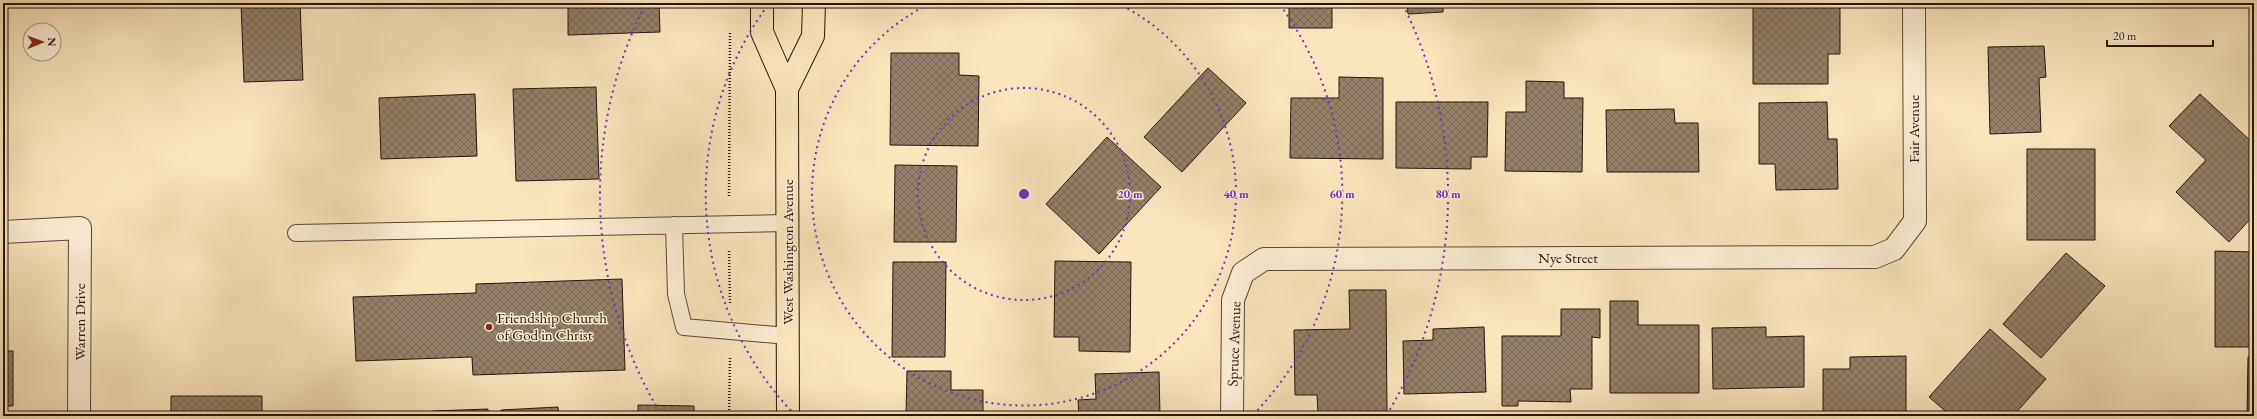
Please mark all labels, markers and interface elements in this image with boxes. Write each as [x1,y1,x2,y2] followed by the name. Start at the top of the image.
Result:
[22,22,62,62] north arrow
[2107,22,2213,48] scale bar
[2113,28,2137,44] text: 20 m
[45,37,59,46] text: N
[1904,95,1923,163] street label: Fair Avenue
[778,179,797,325] street label: West Washington Avenue
[1117,186,1143,202] text: 20 m
[1223,186,1249,202] text: 40 m
[1329,186,1355,202] text: 60 m
[1435,186,1461,202] text: 80 m
[1017,187,1031,201] centre of rings
[1538,248,1598,267] street label: Nye Street
[70,283,89,361] street label: Warren Drive
[1223,301,1244,387] street label: Spruce Avenue
[497,308,607,344] place label: Friendship Church of God in Christ
[484,322,494,332] marker: Friendship Church of God in Christ

